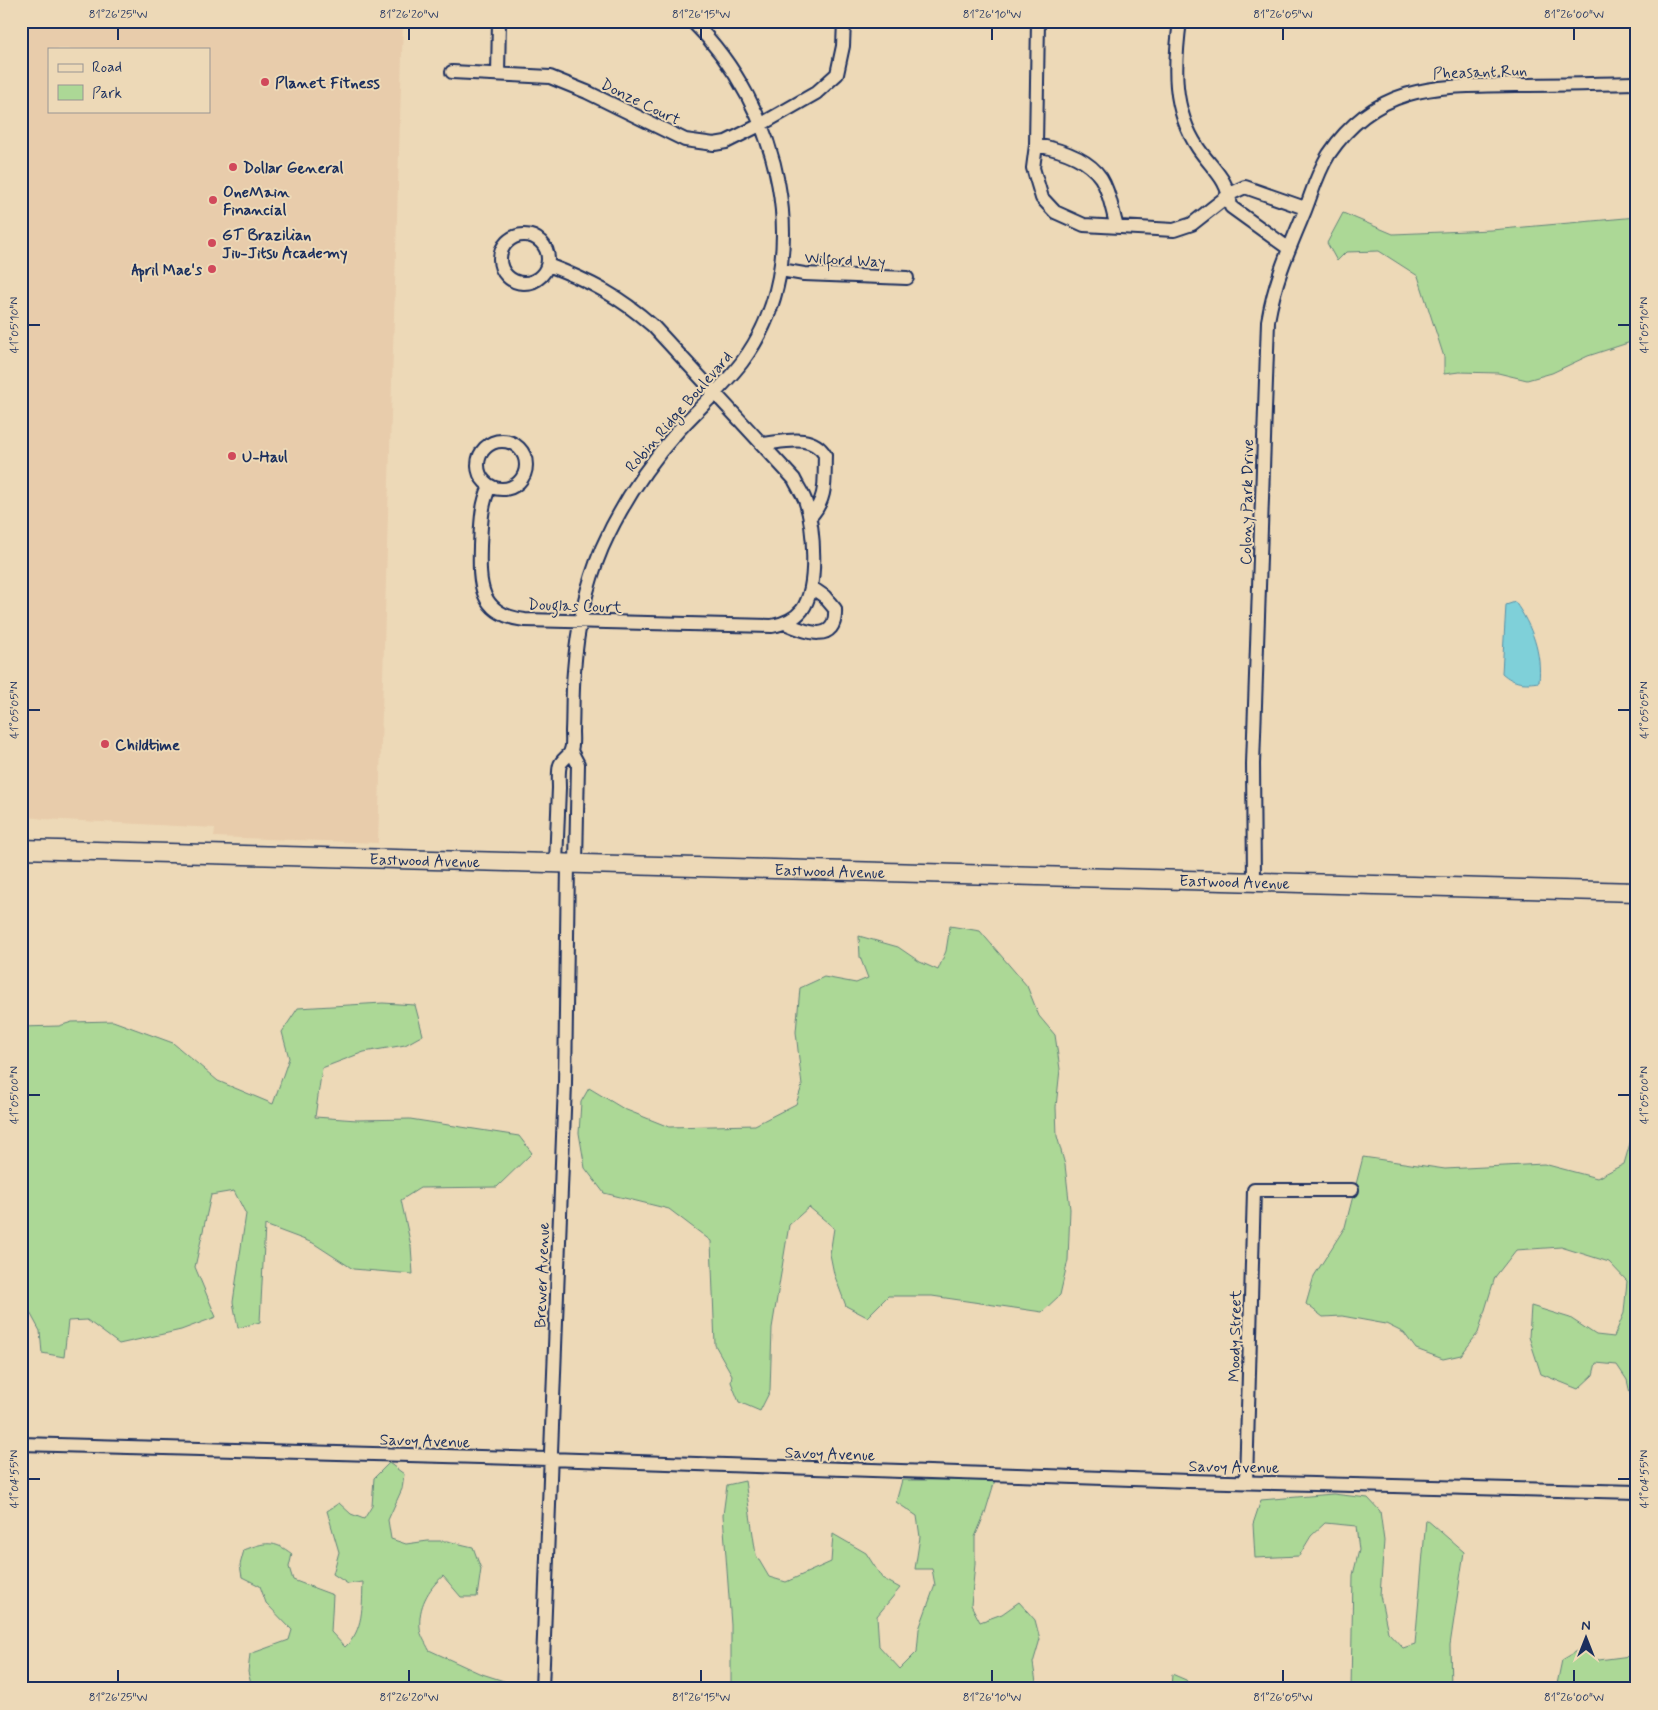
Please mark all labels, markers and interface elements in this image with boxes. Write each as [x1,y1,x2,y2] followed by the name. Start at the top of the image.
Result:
[89,7,147,23] text: 81°26'25"W
[379,7,439,23] text: 81°26'20"W
[672,7,730,23] text: 81°26'15"W
[963,7,1021,23] text: 81°26'10"W
[1253,7,1313,23] text: 81°26'05"W
[1544,7,1604,23] text: 81°26'00"W
[48,48,210,112] legend
[92,58,122,78] text: Road
[1433,60,1528,85] street label: Pheasant Run
[275,73,381,94] place label: Planet Fitness
[597,74,684,131] street label: Donze Court
[259,76,271,88] marker: Planet Fitness
[92,84,122,104] text: Park
[243,158,343,179] place label: Dollar General
[227,161,239,173] marker: Dollar General
[223,182,290,221] place label: OneMain Financial
[207,194,219,206] marker: OneMain Financial
[222,225,348,264] place label: GT Brazilian Jiu-Jitsu Academy
[206,237,218,249] marker: GT Brazilian Jiu-Jitsu Academy
[804,248,886,275] street label: Wilford Way
[131,260,203,282] place label: April Mae's
[206,263,218,275] marker: April Mae's
[7,297,23,353] text: 41°05'10"N
[1637,297,1653,353] text: 41°05'10"N
[621,347,738,477] street label: Robin Ridge Boulevard
[1236,439,1259,565] street label: Colony Park Drive
[242,447,288,468] place label: U-Haul
[226,450,238,462] marker: U-Haul
[527,594,623,620] street label: Douglas Court
[7,681,23,739] text: 41°05'05"N
[1637,681,1653,739] text: 41°05'05"N
[115,735,180,756] place label: Childtime
[99,738,111,750] marker: Childtime
[369,849,481,873] street label: Eastwood Avenue
[774,860,886,884] street label: Eastwood Avenue
[1179,871,1291,895] street label: Eastwood Avenue
[7,1066,23,1124] text: 41°05'00"N
[1637,1066,1653,1124] text: 41°05'00"N
[530,1221,555,1329] street label: Brewer Avenue
[1224,1289,1247,1382] street label: Moody Street
[379,1429,471,1454] street label: Savoy Avenue
[784,1442,876,1467] street label: Savoy Avenue
[7,1450,23,1508] text: 41°04'55"N
[1637,1450,1653,1508] text: 41°04'55"N
[1189,1456,1280,1479] street label: Savoy Avenue
[1560,1612,1610,1662] north arrow
[1581,1617,1591,1635] text: N
[89,1690,147,1706] text: 81°26'25"W
[379,1690,439,1706] text: 81°26'20"W
[672,1690,730,1706] text: 81°26'15"W
[963,1690,1021,1706] text: 81°26'10"W
[1253,1690,1313,1706] text: 81°26'05"W
[1544,1690,1604,1706] text: 81°26'00"W

